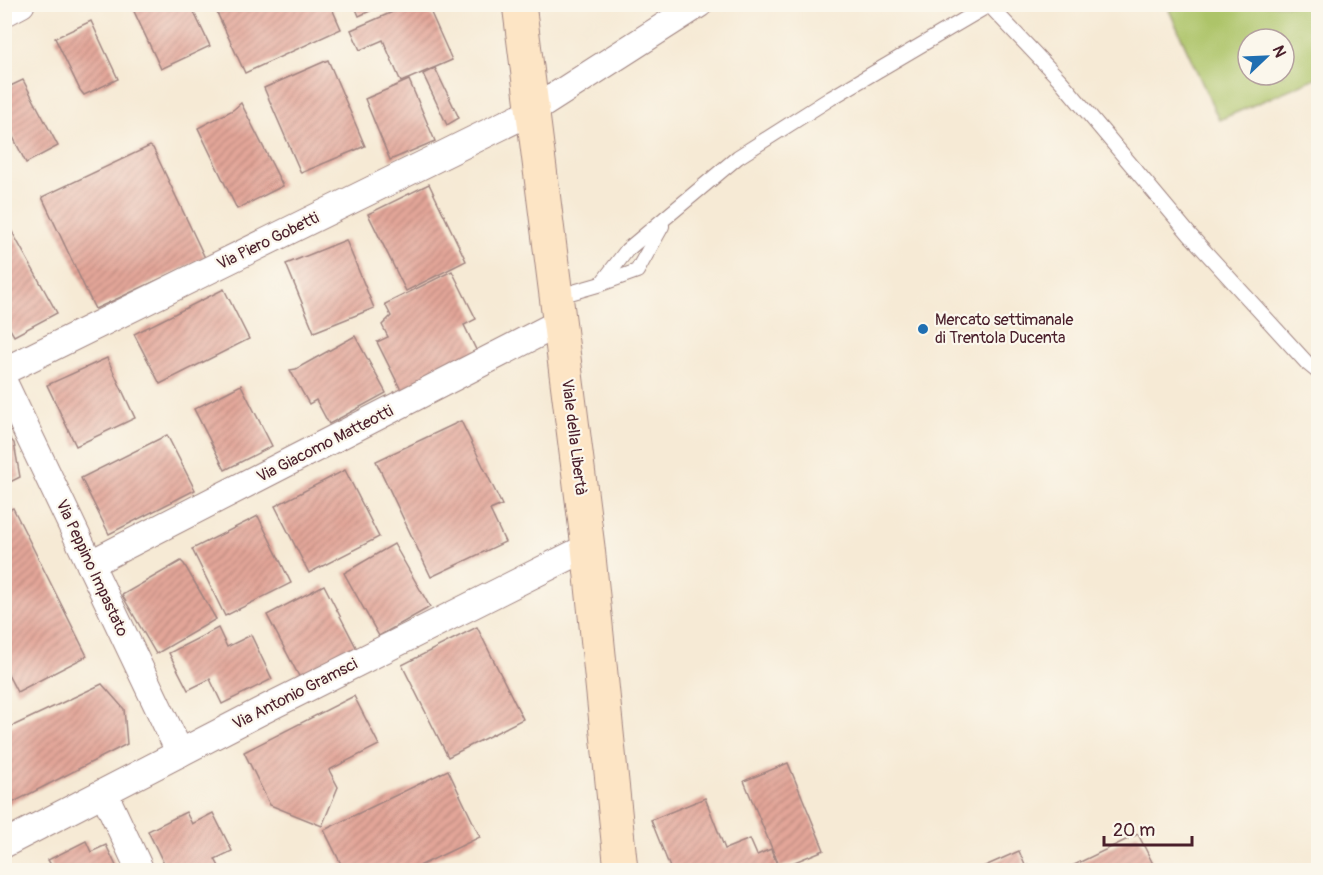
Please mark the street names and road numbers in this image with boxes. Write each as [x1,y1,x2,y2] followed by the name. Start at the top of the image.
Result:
[214,208,322,274] street label: Via Piero Gobetti
[557,378,591,496] street label: Viale della Libertà
[253,401,397,487] street label: Via Giacomo Matteotti
[52,496,133,640] street label: Via Peppino Impastato
[229,654,361,734] street label: Via Antonio Gramsci

